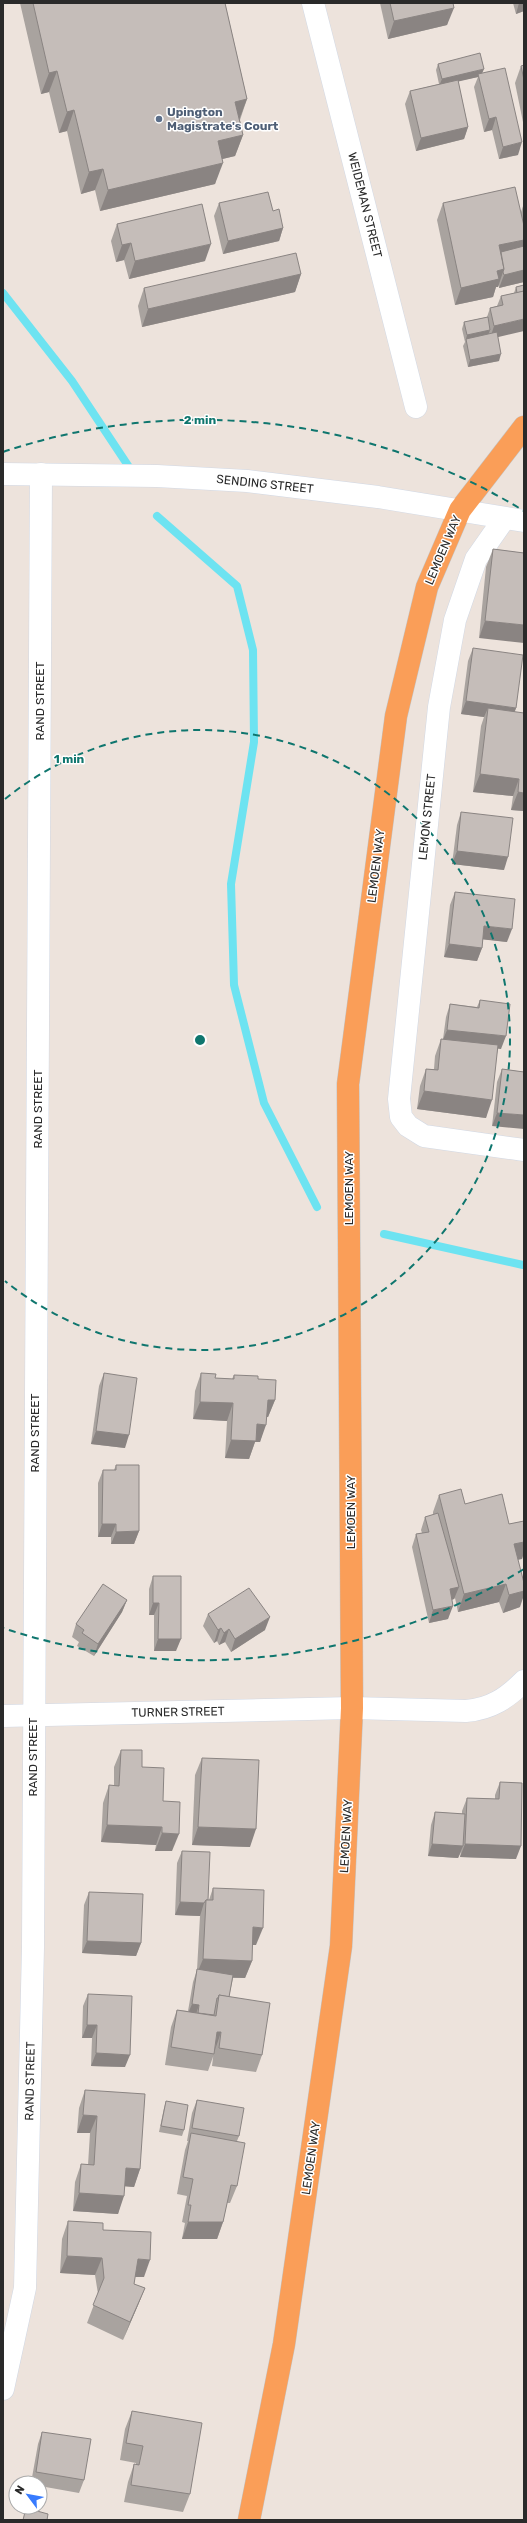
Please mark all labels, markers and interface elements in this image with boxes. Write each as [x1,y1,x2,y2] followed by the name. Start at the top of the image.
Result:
[167,105,279,133] place label: Upington Magistrate's Court
[154,114,164,124] marker: Upington Magistrate's Court
[345,151,385,259] street label: WEIDEMAN STREET
[184,413,217,427] text: 2 min
[216,472,314,496] street label: SENDING STREET
[422,513,464,587] street label: LEMOEN WAY
[33,661,47,741] street label: RAND STREET
[54,752,85,766] text: 1 min
[416,773,438,861] street label: LEMON STREET
[365,828,388,904] street label: LEMOEN WAY
[193,1033,207,1047] centre of rings
[31,1069,45,1149] street label: RAND STREET
[342,1151,356,1225] street label: LEMOEN WAY
[28,1393,42,1473] street label: RAND STREET
[344,1475,358,1549] street label: LEMOEN WAY
[131,1704,225,1720] street label: TURNER STREET
[26,1717,40,1797] street label: RAND STREET
[337,1798,355,1873] street label: LEMOEN WAY
[22,2041,38,2121] street label: RAND STREET
[299,2120,323,2196] street label: LEMOEN WAY
[8,2475,48,2515] north arrow
[12,2483,28,2497] text: N

